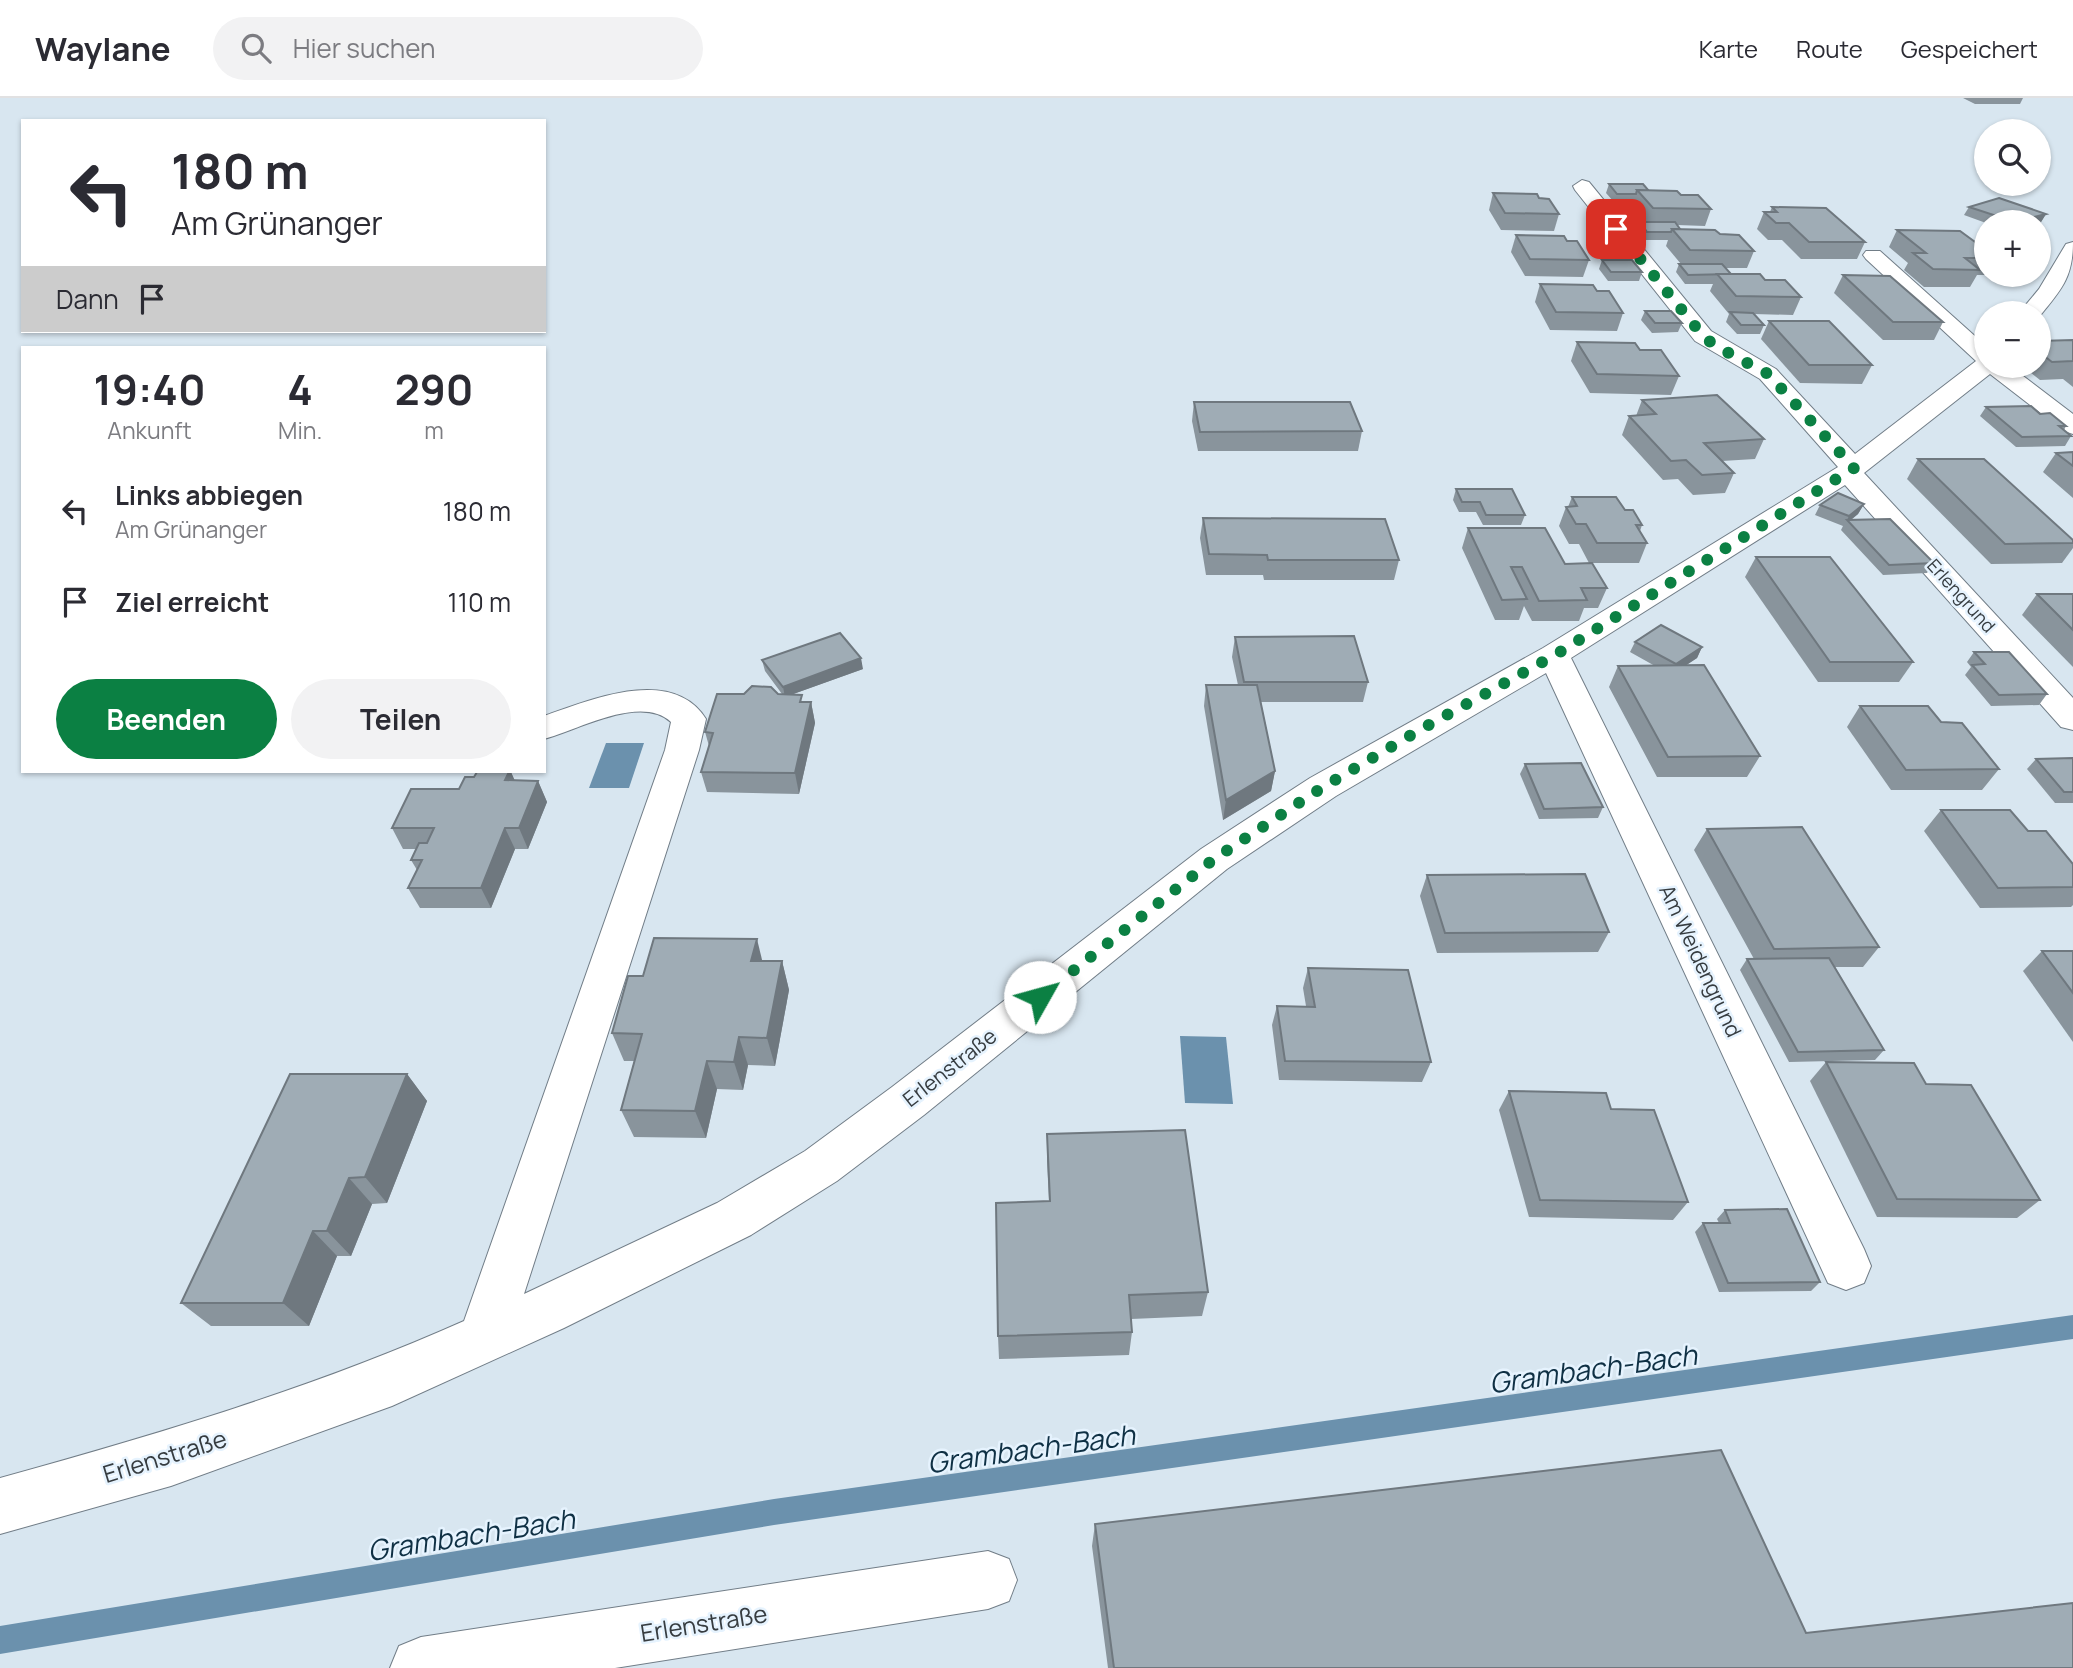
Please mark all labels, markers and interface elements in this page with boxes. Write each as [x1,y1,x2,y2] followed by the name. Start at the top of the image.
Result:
[213,17,703,80] search box
[35,26,171,71] text: Waylane
[237,29,275,67] icon: search
[293,30,436,66] text: Hier suchen
[1699,32,1758,65] text: Karte
[1796,32,1863,65] text: Route
[1901,32,2038,65] text: Gespeichert
[1974,119,2051,378] map controls
[1974,119,2051,196] button: search
[171,137,309,204] text: 180 m
[56,147,147,238] icon: left
[1586,199,1646,259] pin
[171,201,383,245] text: Am Grünanger
[1597,210,1635,248] icon: arrive
[1974,210,2051,287] button: +
[133,280,171,318] icon: arrive
[56,281,119,317] text: Dann
[1974,301,2051,378] button: −
[93,360,206,418] text: 19:40
[287,360,313,418] text: 4
[395,360,473,418] text: 290
[107,414,192,446] text: Ankunft
[278,414,322,446] text: Min.
[424,414,444,446] text: m
[115,477,303,513] text: Links abbiegen
[56,492,94,530] icon: left
[443,493,511,529] text: 180 m
[115,513,267,545] text: Am Grünanger
[1922,553,2001,637] street label: Erlengrund
[56,583,94,621] icon: arrive
[115,584,269,620] text: Ziel erreicht
[448,584,511,620] text: 110 m
[56,679,277,759] button: Beenden
[291,679,511,759] button: Teilen
[1653,880,1748,1041] street label: Am Weidengrund
[1003,960,1077,1034] position arrow
[897,1022,1002,1113] street label: Erlenstraße
[1487,1334,1701,1401] water label: Grambach-Bach
[925,1414,1139,1481] water label: Grambach-Bach
[99,1421,231,1490] street label: Erlenstraße
[364,1499,579,1569] water label: Grambach-Bach
[638,1596,770,1649] street label: Erlenstraße

